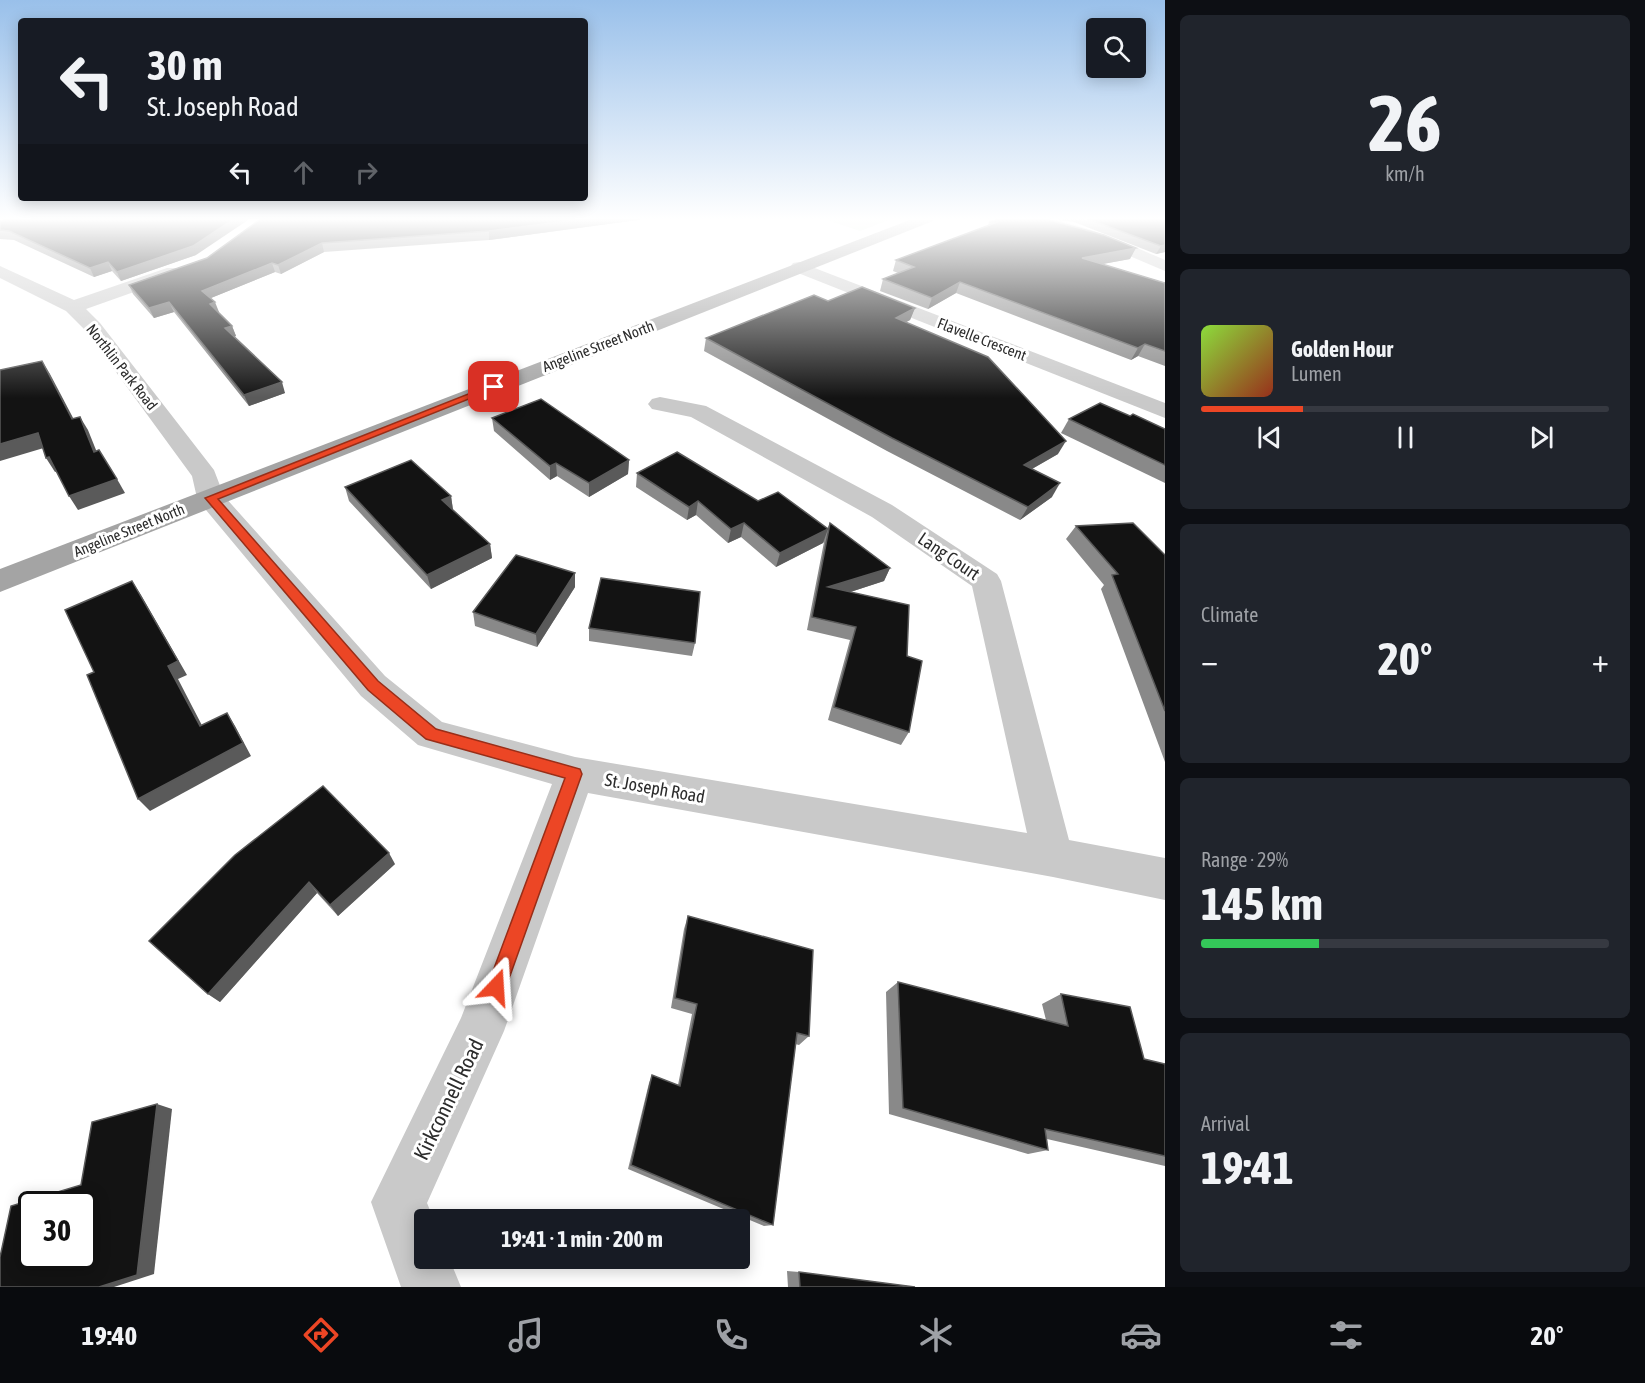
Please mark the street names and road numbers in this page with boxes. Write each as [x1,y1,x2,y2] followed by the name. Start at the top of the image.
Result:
[935,314,1029,364] street label: Flavelle Crescent
[540,317,656,375] street label: Angeline Street North
[83,321,161,413] street label: Northlin Park Road
[71,500,187,560] street label: Angeline Street North
[914,528,984,584] street label: Lang Court
[603,769,707,807] street label: St. Joseph Road
[408,1035,488,1163] street label: Kirkconnell Road

